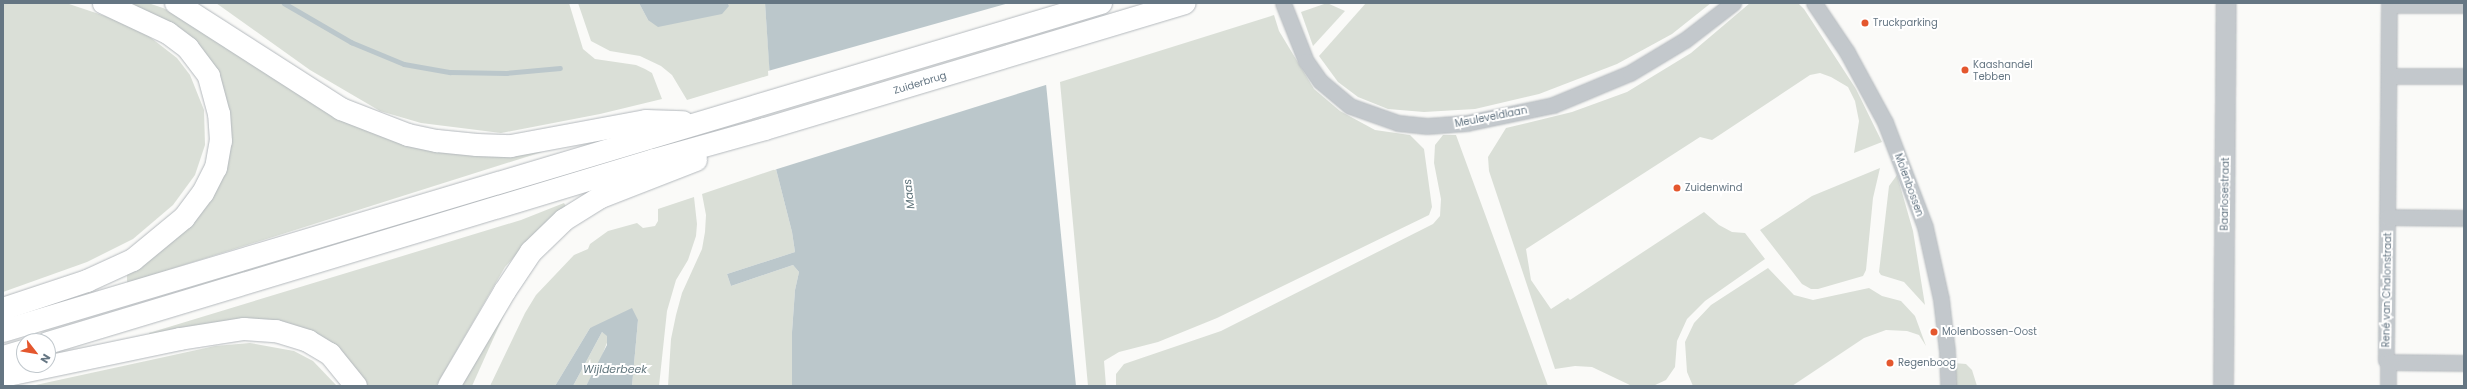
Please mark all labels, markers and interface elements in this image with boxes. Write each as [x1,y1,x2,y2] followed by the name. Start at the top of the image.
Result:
[1873,17,1938,29] place label: Truckparking
[1860,18,1870,28] marker: Truckparking
[1973,58,2033,82] place label: Kaashandel Tebben
[1960,65,1970,75] marker: Kaashandel Tebben
[892,69,948,97] street label: Zuiderbrug
[1454,104,1528,130] street label: Meuleveldlaan
[1892,152,1926,218] street label: Molenbossen
[2218,157,2232,231] street label: Baarlosestraat
[901,178,917,210] water label: Maas
[1685,182,1742,194] place label: Zuidenwind
[1672,183,1682,193] marker: Zuidenwind
[2380,232,2394,348] street label: René van Chalonstraat
[1942,326,2037,338] place label: Molenbossen-Oost
[1929,327,1939,337] marker: Molenbossen-Oost
[16,333,56,373] north arrow
[36,351,54,366] text: N
[1898,357,1956,369] place label: Regenboog
[1885,358,1895,368] marker: Regenboog
[583,362,647,376] water label: Wijlderbeek

